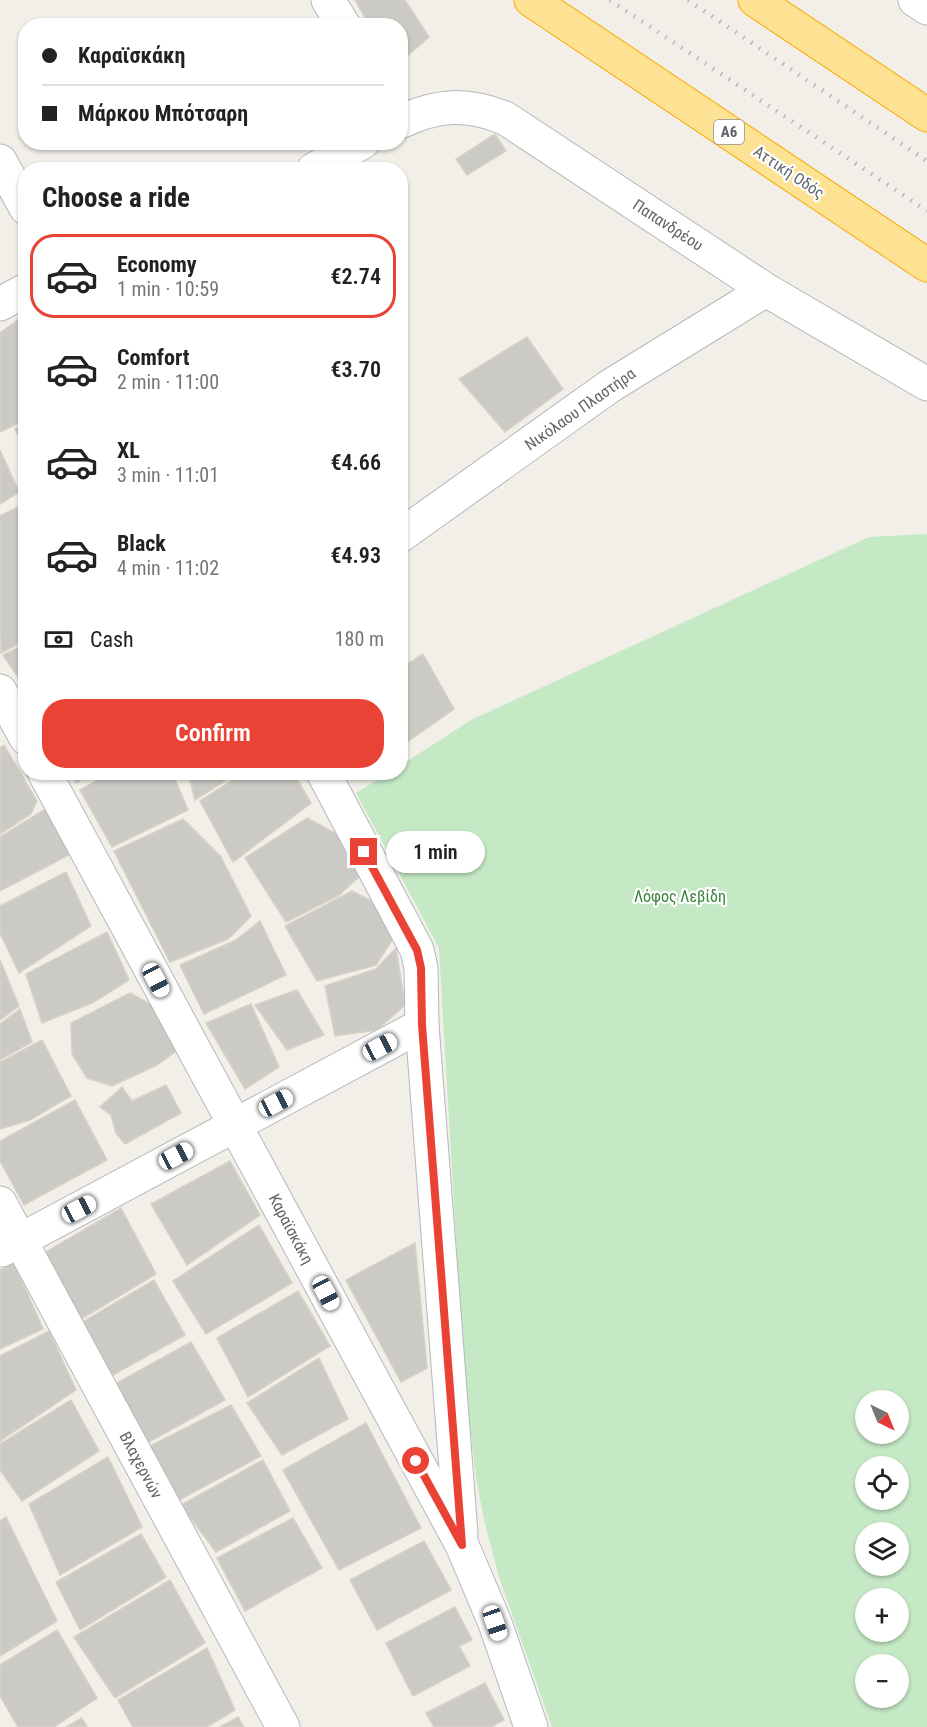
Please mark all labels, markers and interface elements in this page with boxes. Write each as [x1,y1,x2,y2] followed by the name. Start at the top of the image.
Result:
[78,43,185,68] text: Καραϊσκάκη
[78,101,248,126] text: Μάρκου Μπότσαρη
[714,120,744,144] road number: Α6
[750,141,828,203] street label: Αττική Οδός
[42,182,190,214] text: Choose a ride
[629,195,707,255] street label: Παπανδρέου
[45,249,99,303] icon: car
[117,252,197,277] text: Economy
[330,264,381,289] text: €2.74
[117,277,219,301] text: 1 min · 10:59
[45,342,99,396] icon: car
[117,345,190,370] text: Comfort
[330,357,381,382] text: €3.70
[521,364,639,454] street label: Νικόλαου Πλαστήρα
[117,370,219,394] text: 2 min · 11:00
[45,435,99,489] icon: car
[117,438,140,463] text: XL
[330,450,381,475] text: €4.66
[117,463,219,487] text: 3 min · 11:01
[45,528,99,582] icon: car
[117,531,166,556] text: Black
[330,543,381,568] text: €4.93
[117,556,219,580] text: 4 min · 11:02
[42,623,75,656] icon: cash
[90,627,134,652] text: Cash
[335,627,384,651] text: 180 m
[42,699,384,768] button: Confirm
[385,831,484,873] callout: 1 min
[350,838,377,865] route end
[413,840,458,864] text: 1 min
[634,887,726,906] park label: Λόφος Λεβίδη
[140,960,172,1000] car
[360,1031,400,1063] car
[256,1087,296,1119] car
[156,1140,196,1172] car
[265,1191,317,1267] street label: Καραϊσκάκη
[59,1193,99,1225] car
[310,1273,342,1313] car
[855,1390,909,1444] north arrow
[855,1390,909,1708] map controls
[116,1428,167,1502] street label: Βλαχερνών
[402,1447,429,1474] route start
[855,1456,909,1510] button: locate
[855,1522,909,1576] button: layers
[855,1588,909,1642] button: +
[481,1603,509,1643] car
[855,1654,909,1708] button: −

